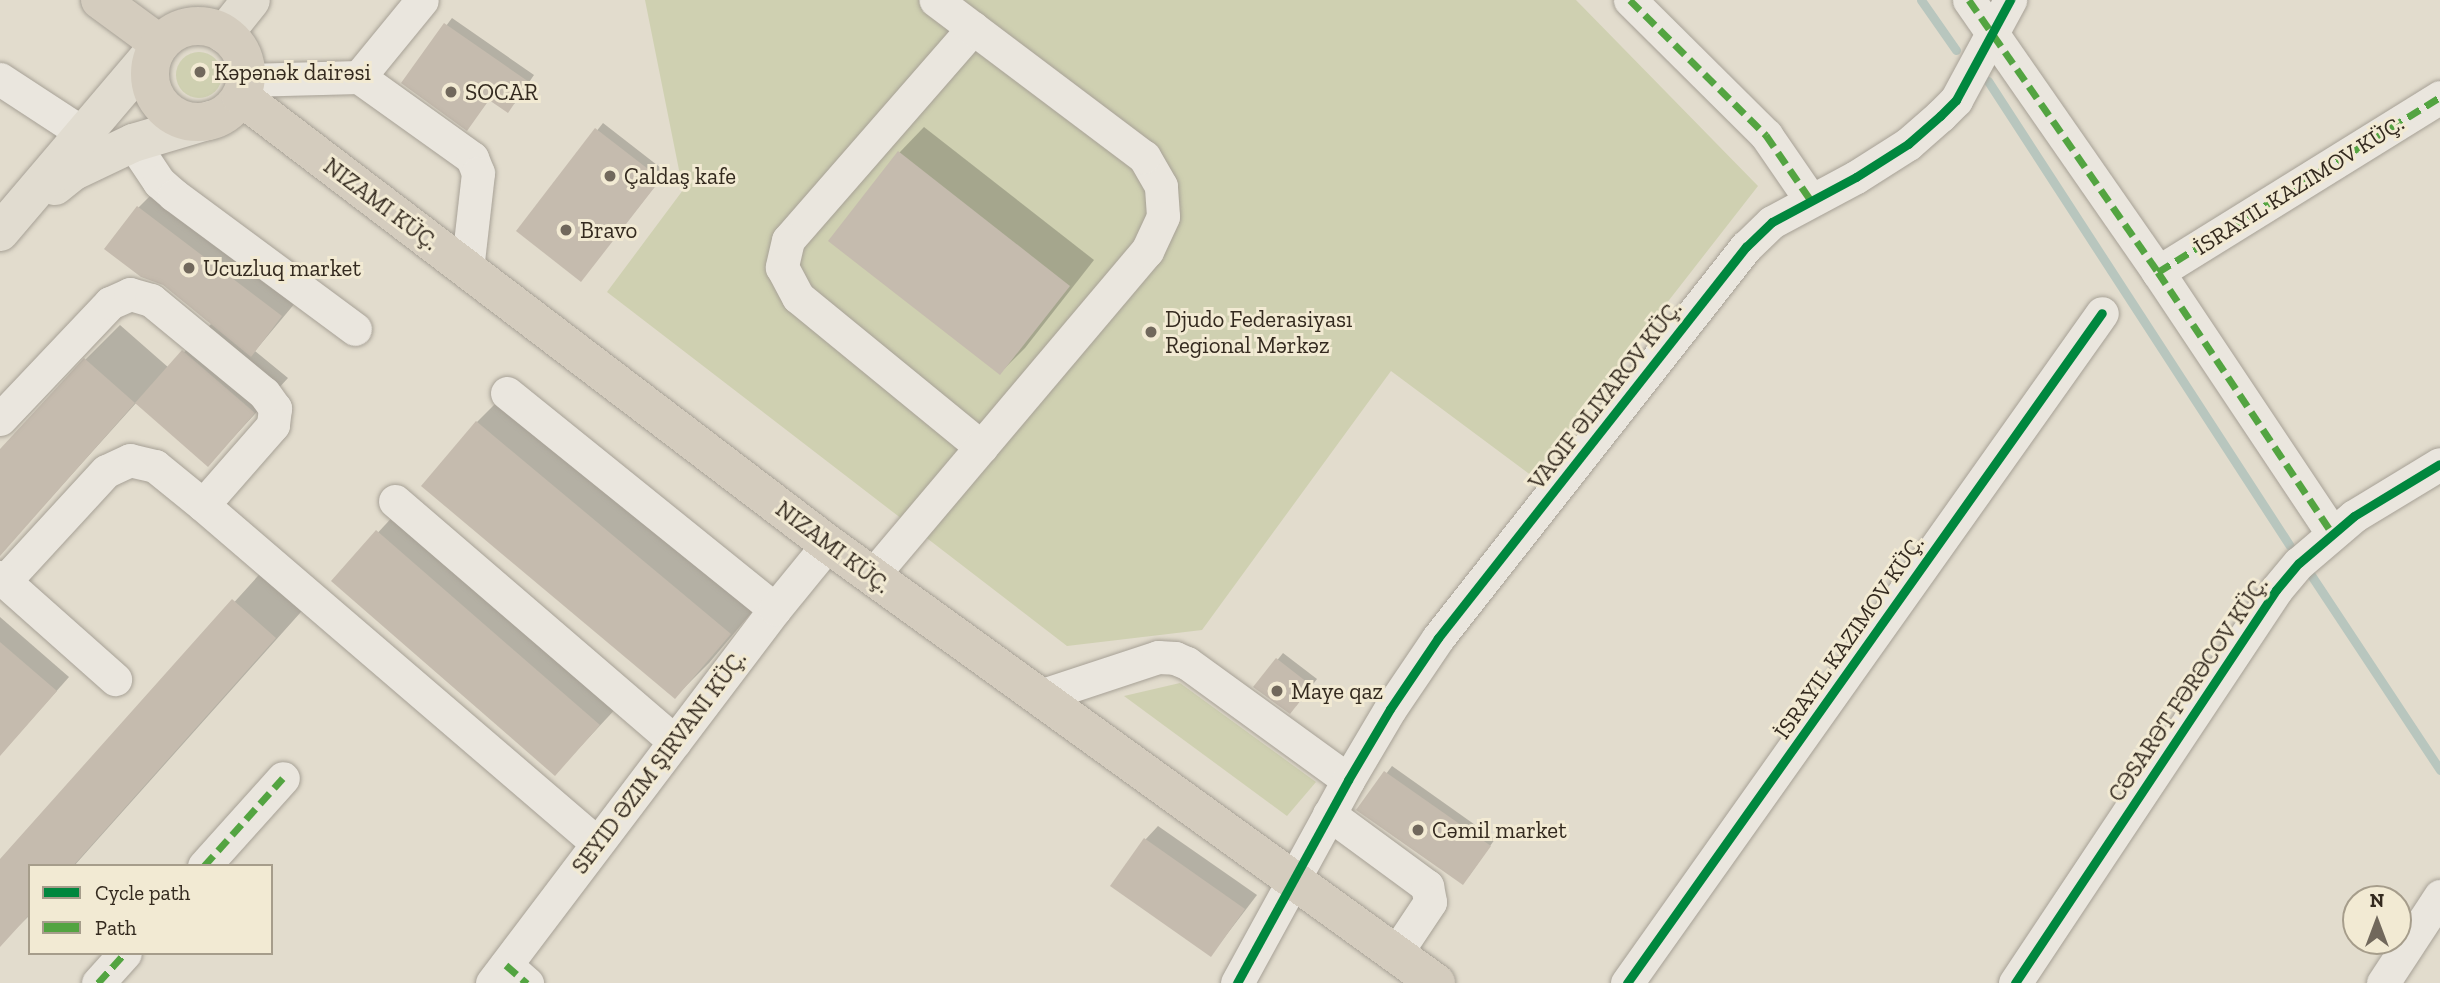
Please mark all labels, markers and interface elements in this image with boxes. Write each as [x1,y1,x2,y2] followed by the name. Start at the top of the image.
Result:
[214,58,371,86] place label: Kəpənək dairəsi
[192,64,208,80] marker: Kəpənək dairəsi
[465,78,538,106] place label: SOCAR
[443,84,459,100] marker: SOCAR
[2188,109,2410,261] street label: İSRAYIL KAZIMOV KÜÇ.
[318,152,444,256] street label: NIZAMI KÜÇ.
[624,162,736,190] place label: Çaldaş kafe
[602,168,618,184] marker: Çaldaş kafe
[580,216,637,244] place label: Bravo
[558,222,574,238] marker: Bravo
[203,254,361,282] place label: Ucuzluq market
[181,260,197,276] marker: Ucuzluq market
[1522,295,1688,495] street label: VAQIF ƏLIYAROV KÜÇ.
[1165,305,1353,359] place label: Djudo Federasiyası Regional Mərkəz
[1143,324,1159,340] marker: Djudo Federasiyası Regional Mərkəz
[770,495,896,599] street label: NIZAMI KÜÇ.
[1768,529,1930,745] street label: İSRAYIL KAZIMOV KÜÇ.
[2102,571,2274,807] street label: CƏSARƏT FƏRƏCOV KÜÇ.
[566,645,752,879] street label: SEYID ƏZIM ŞIRVANI KÜÇ.
[1291,677,1383,705] place label: Maye qaz
[1269,683,1285,699] marker: Maye qaz
[1432,816,1567,844] place label: Cəmil market
[1410,822,1426,838] marker: Cəmil market
[28,864,273,955] legend
[95,880,190,905] text: Cycle path
[2342,885,2412,955] north arrow
[2370,889,2384,912] text: N
[95,915,137,940] text: Path

